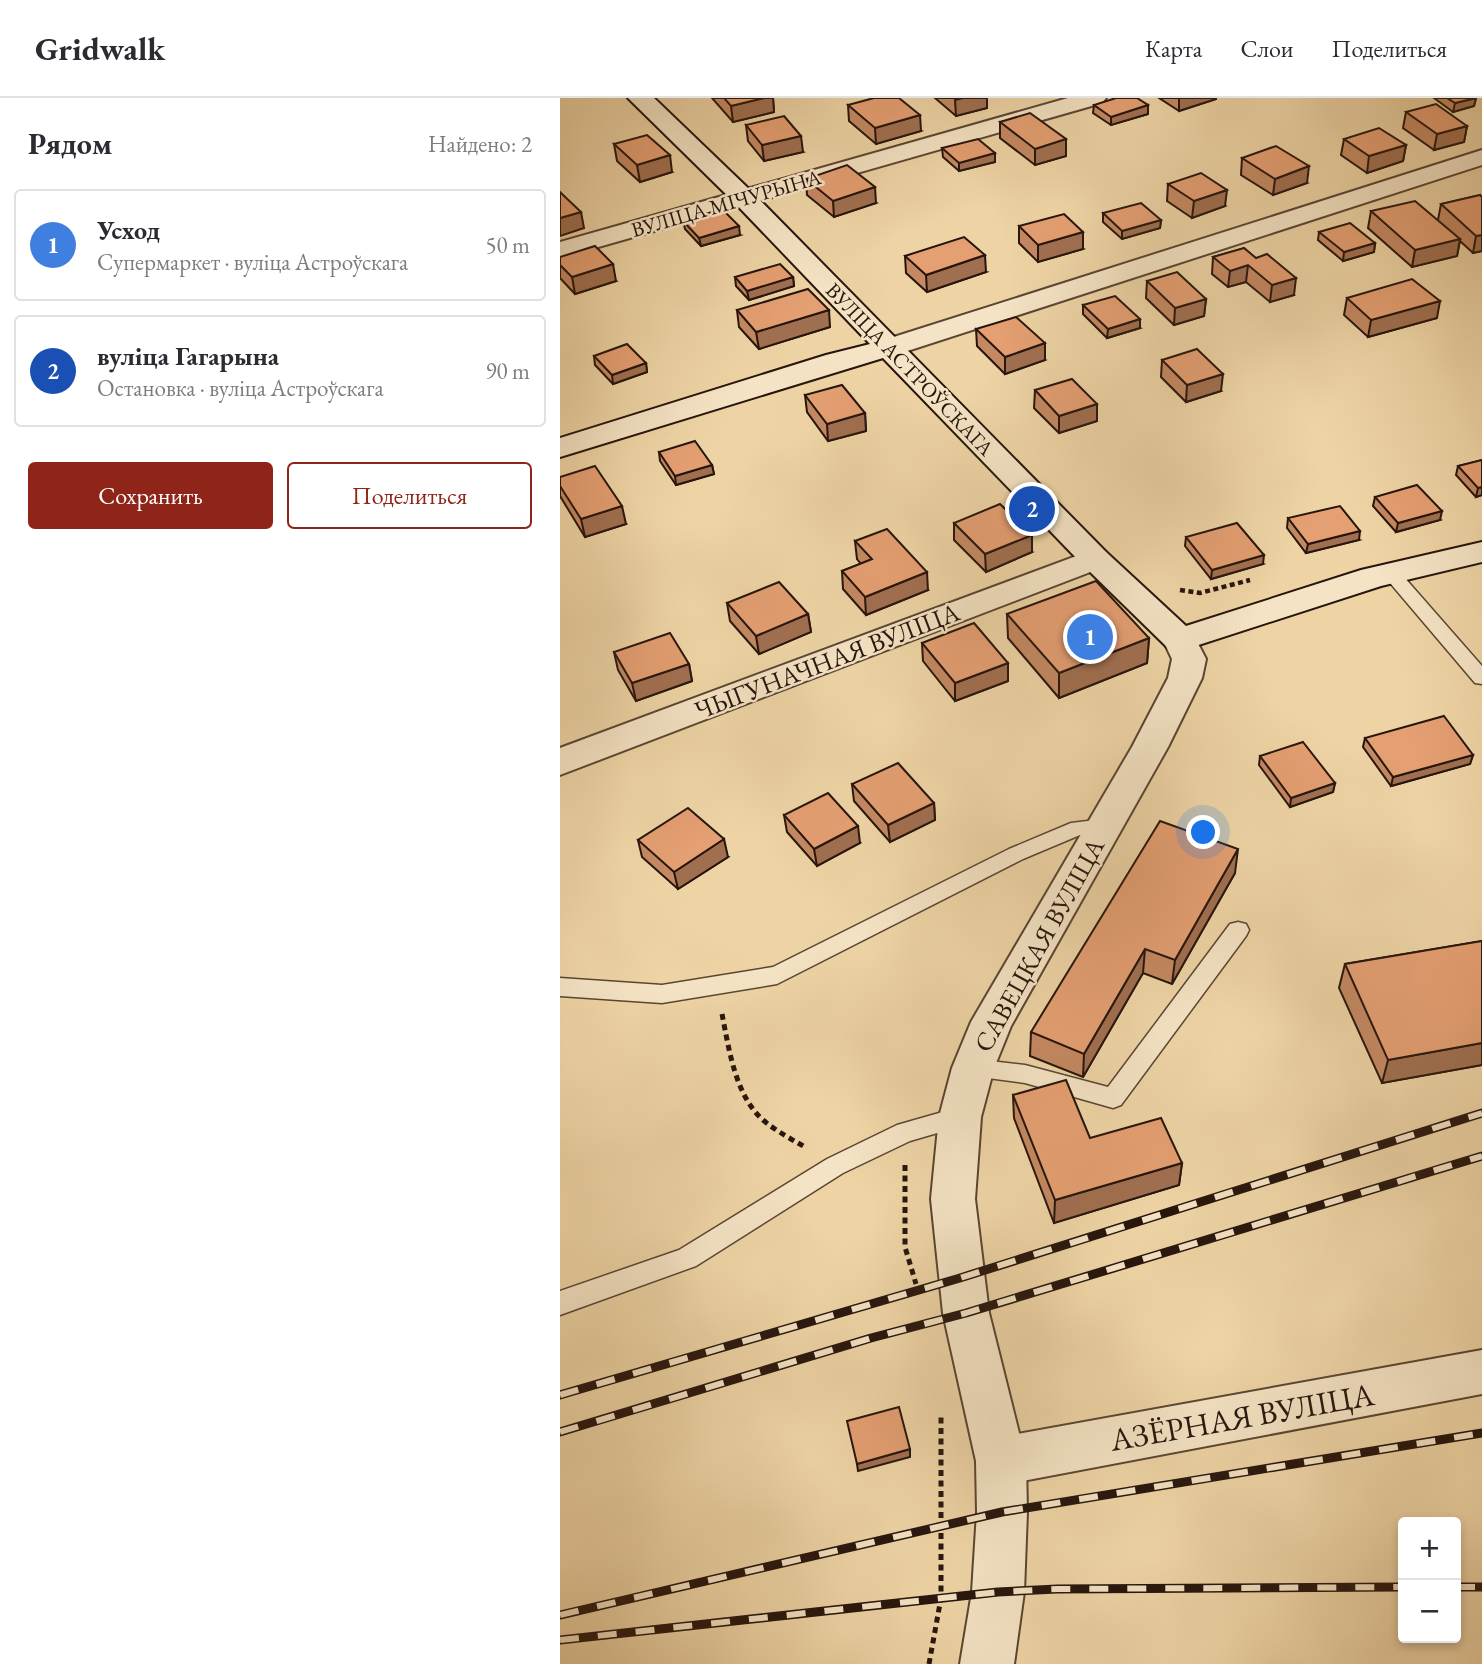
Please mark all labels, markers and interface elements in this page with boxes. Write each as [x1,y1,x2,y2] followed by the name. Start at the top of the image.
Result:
[35,27,165,70] text: Gridwalk
[1145,33,1202,64] text: Карта
[1240,33,1294,64] text: Слои
[1332,33,1447,64] text: Поделиться
[28,124,112,163] text: Рядом
[428,129,532,159] text: Найдено: 2
[628,163,824,243] street label: ВУЛІЦА МІЧУРЫНА
[97,213,160,247] text: Усход
[47,230,59,260] text: 1
[485,230,530,260] text: 50 m
[97,247,408,277] text: Супермаркет · вуліца Астроўскага
[820,277,1000,462] street label: ВУЛІЦА АСТРОЎСКАГА
[97,339,279,373] text: вуліца Гагарына
[47,356,59,386] text: 2
[485,356,530,386] text: 90 m
[97,373,384,403] text: Остановка · вуліца Астроўскага
[28,462,273,529] button: Сохранить
[287,462,532,529] button: Поделиться
[1009,483,1055,535] pin: 2
[690,594,965,727] street label: ЧЫГУНАЧНАЯ ВУЛІЦА
[1067,611,1113,663] pin: 1
[1186,815,1220,849] your location
[966,831,1112,1058] street label: САВЕЦКАЯ ВУЛІЦА
[1106,1373,1378,1461] street label: АЗЁРНАЯ ВУЛІЦА
[1398,1517,1461,1643] map controls
[1398,1517,1461,1580] button: +
[1398,1580,1461,1643] button: −

